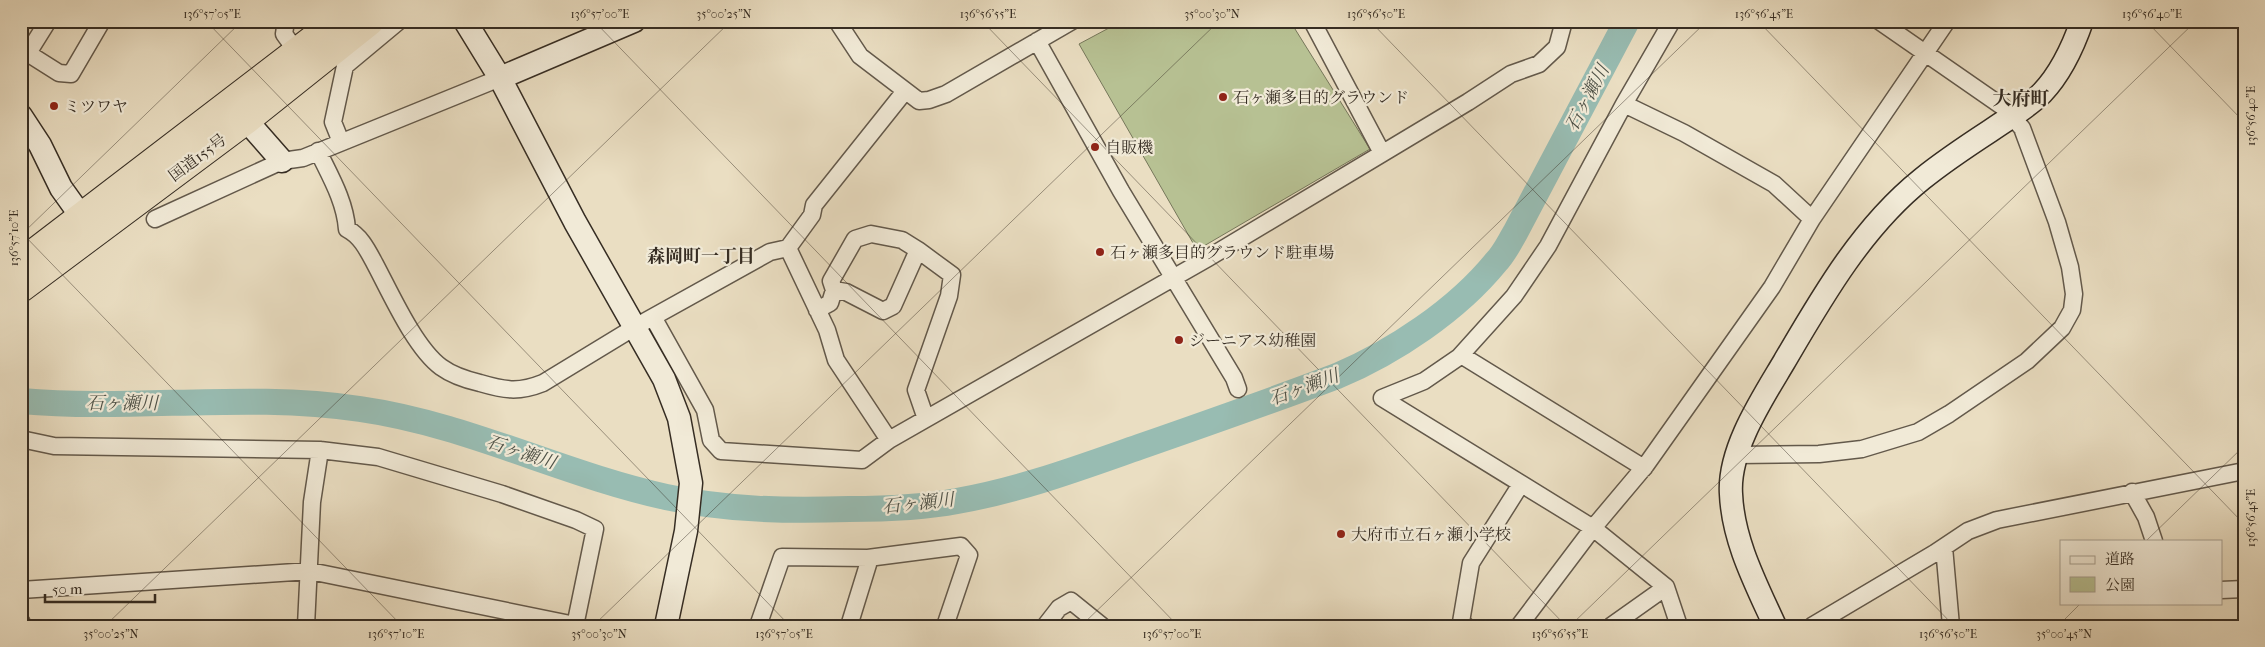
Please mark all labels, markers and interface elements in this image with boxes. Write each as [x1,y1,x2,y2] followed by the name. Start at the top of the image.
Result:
[183,7,241,21] text: 136°57'05"E
[571,7,629,21] text: 136°57'00"E
[696,7,752,21] text: 35°00'25"N
[960,7,1016,21] text: 136°56'55"E
[1184,7,1240,21] text: 35°00'30"N
[1347,7,1405,21] text: 136°56'50"E
[1735,7,1793,21] text: 136°56'45"E
[2122,7,2182,21] text: 136°56'40"E
[1561,60,1615,135] water label: 石ヶ瀬川
[2244,86,2258,146] text: 136°56'40"E
[1233,88,1409,107] place label: 石ヶ瀬多目的グラウンド
[1992,88,2050,110] district label: 大府町
[1217,91,1229,103] marker: 石ヶ瀬多目的グラウンド
[64,97,128,116] place label: ミツワヤ
[48,100,60,112] marker: ミツワヤ
[165,130,230,185] street label: 国道155号
[1105,138,1153,157] place label: 自販機
[1089,141,1101,153] marker: 自販機
[7,210,21,266] text: 136°57'10"E
[1110,243,1334,262] place label: 石ヶ瀬多目的グラウンド駐車場
[647,246,755,267] district label: 森岡町一丁目
[1094,246,1106,258] marker: 石ヶ瀬多目的グラウンド駐車場
[1189,331,1316,350] place label: ジーニアス幼稚園
[1173,334,1185,346] marker: ジーニアス幼稚園
[1267,365,1343,410] water label: 石ヶ瀬川
[86,393,160,414] water label: 石ヶ瀬川
[483,431,560,474] water label: 石ヶ瀬川
[881,489,957,518] water label: 石ヶ瀬川
[2244,489,2258,547] text: 136°56'45"E
[1351,525,1511,544] place label: 大府市立石ヶ瀬小学校
[1335,528,1347,540] marker: 大府市立石ヶ瀬小学校
[2060,540,2222,604] legend
[2105,550,2135,568] text: 道路
[45,572,155,604] scale bar
[2105,576,2135,594] text: 公園
[52,580,83,598] text: 50 m
[83,627,139,641] text: 35°00'25"N
[368,627,424,641] text: 136°57'10"E
[571,627,627,641] text: 35°00'30"N
[755,627,813,641] text: 136°57'05"E
[1143,627,1201,641] text: 136°57'00"E
[1532,627,1588,641] text: 136°56'55"E
[1919,627,1977,641] text: 136°56'50"E
[2036,627,2092,641] text: 35°00'45"N

